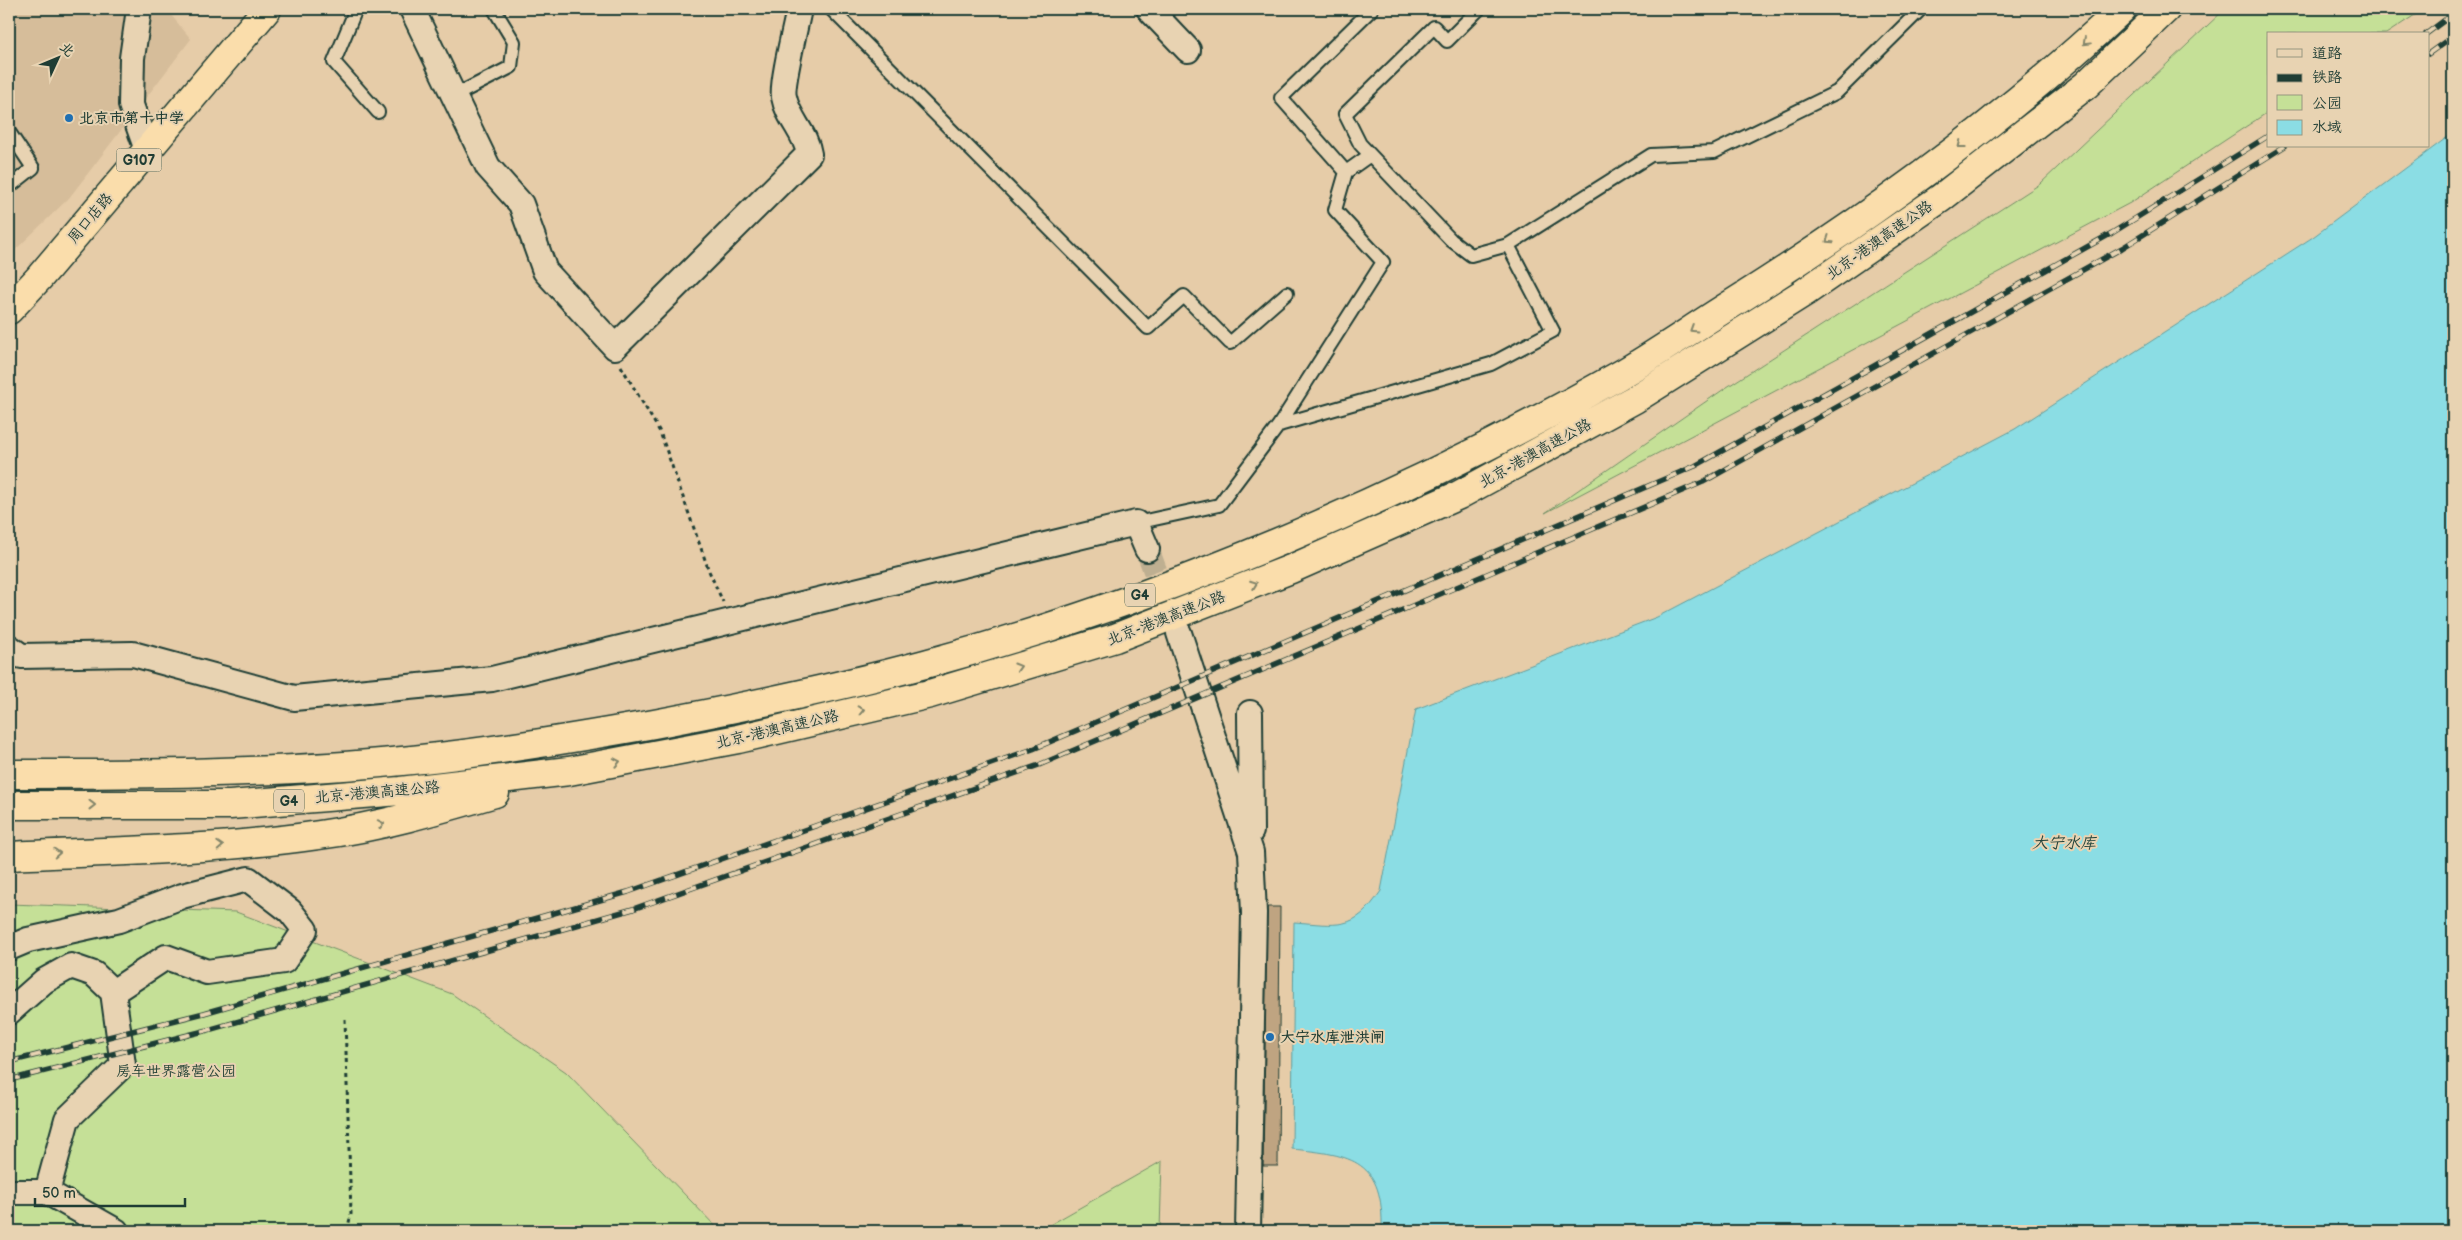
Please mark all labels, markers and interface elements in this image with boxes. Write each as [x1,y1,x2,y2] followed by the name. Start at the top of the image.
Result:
[32,32,82,82] north arrow
[2267,32,2430,148] legend
[2083,36,2092,45] one-way arrow
[56,38,78,60] text: 北
[2312,44,2342,63] text: 道路
[2312,68,2342,87] text: 铁路
[2312,94,2342,113] text: 公园
[79,109,184,128] place label: 北京市第十中学
[63,112,75,124] marker: 北京市第十中学
[2312,118,2342,137] text: 水域
[1958,140,1967,148] one-way arrow
[116,148,162,172] road number: G107
[64,189,117,247] street label: 周口店路
[1822,197,1936,284] street label: 北京-港澳高速公路
[1825,234,1835,243] one-way arrow
[1689,322,1698,332] one-way arrow
[1476,415,1595,492] street label: 北京-港澳高速公路
[1249,580,1257,590] one-way arrow
[1125,584,1155,606] road number: G4
[1104,587,1228,650] street label: 北京-港澳高速公路
[1013,663,1022,673] one-way arrow
[857,705,866,716] one-way arrow
[714,706,840,753] street label: 北京-港澳高速公路
[612,757,621,767] one-way arrow
[314,778,440,807] street label: 北京-港澳高速公路
[274,789,304,812] road number: G4
[89,800,97,810] one-way arrow
[376,819,385,829] one-way arrow
[2032,834,2098,853] water label: 大宁水库
[216,840,224,851] one-way arrow
[54,848,62,859] one-way arrow
[1280,1028,1385,1047] place label: 大宁水库泄洪闸
[1264,1031,1276,1043] marker: 大宁水库泄洪闸
[116,1062,236,1081] park label: 房车世界露营公园
[35,1175,185,1207] scale bar
[42,1184,76,1203] text: 50 m

